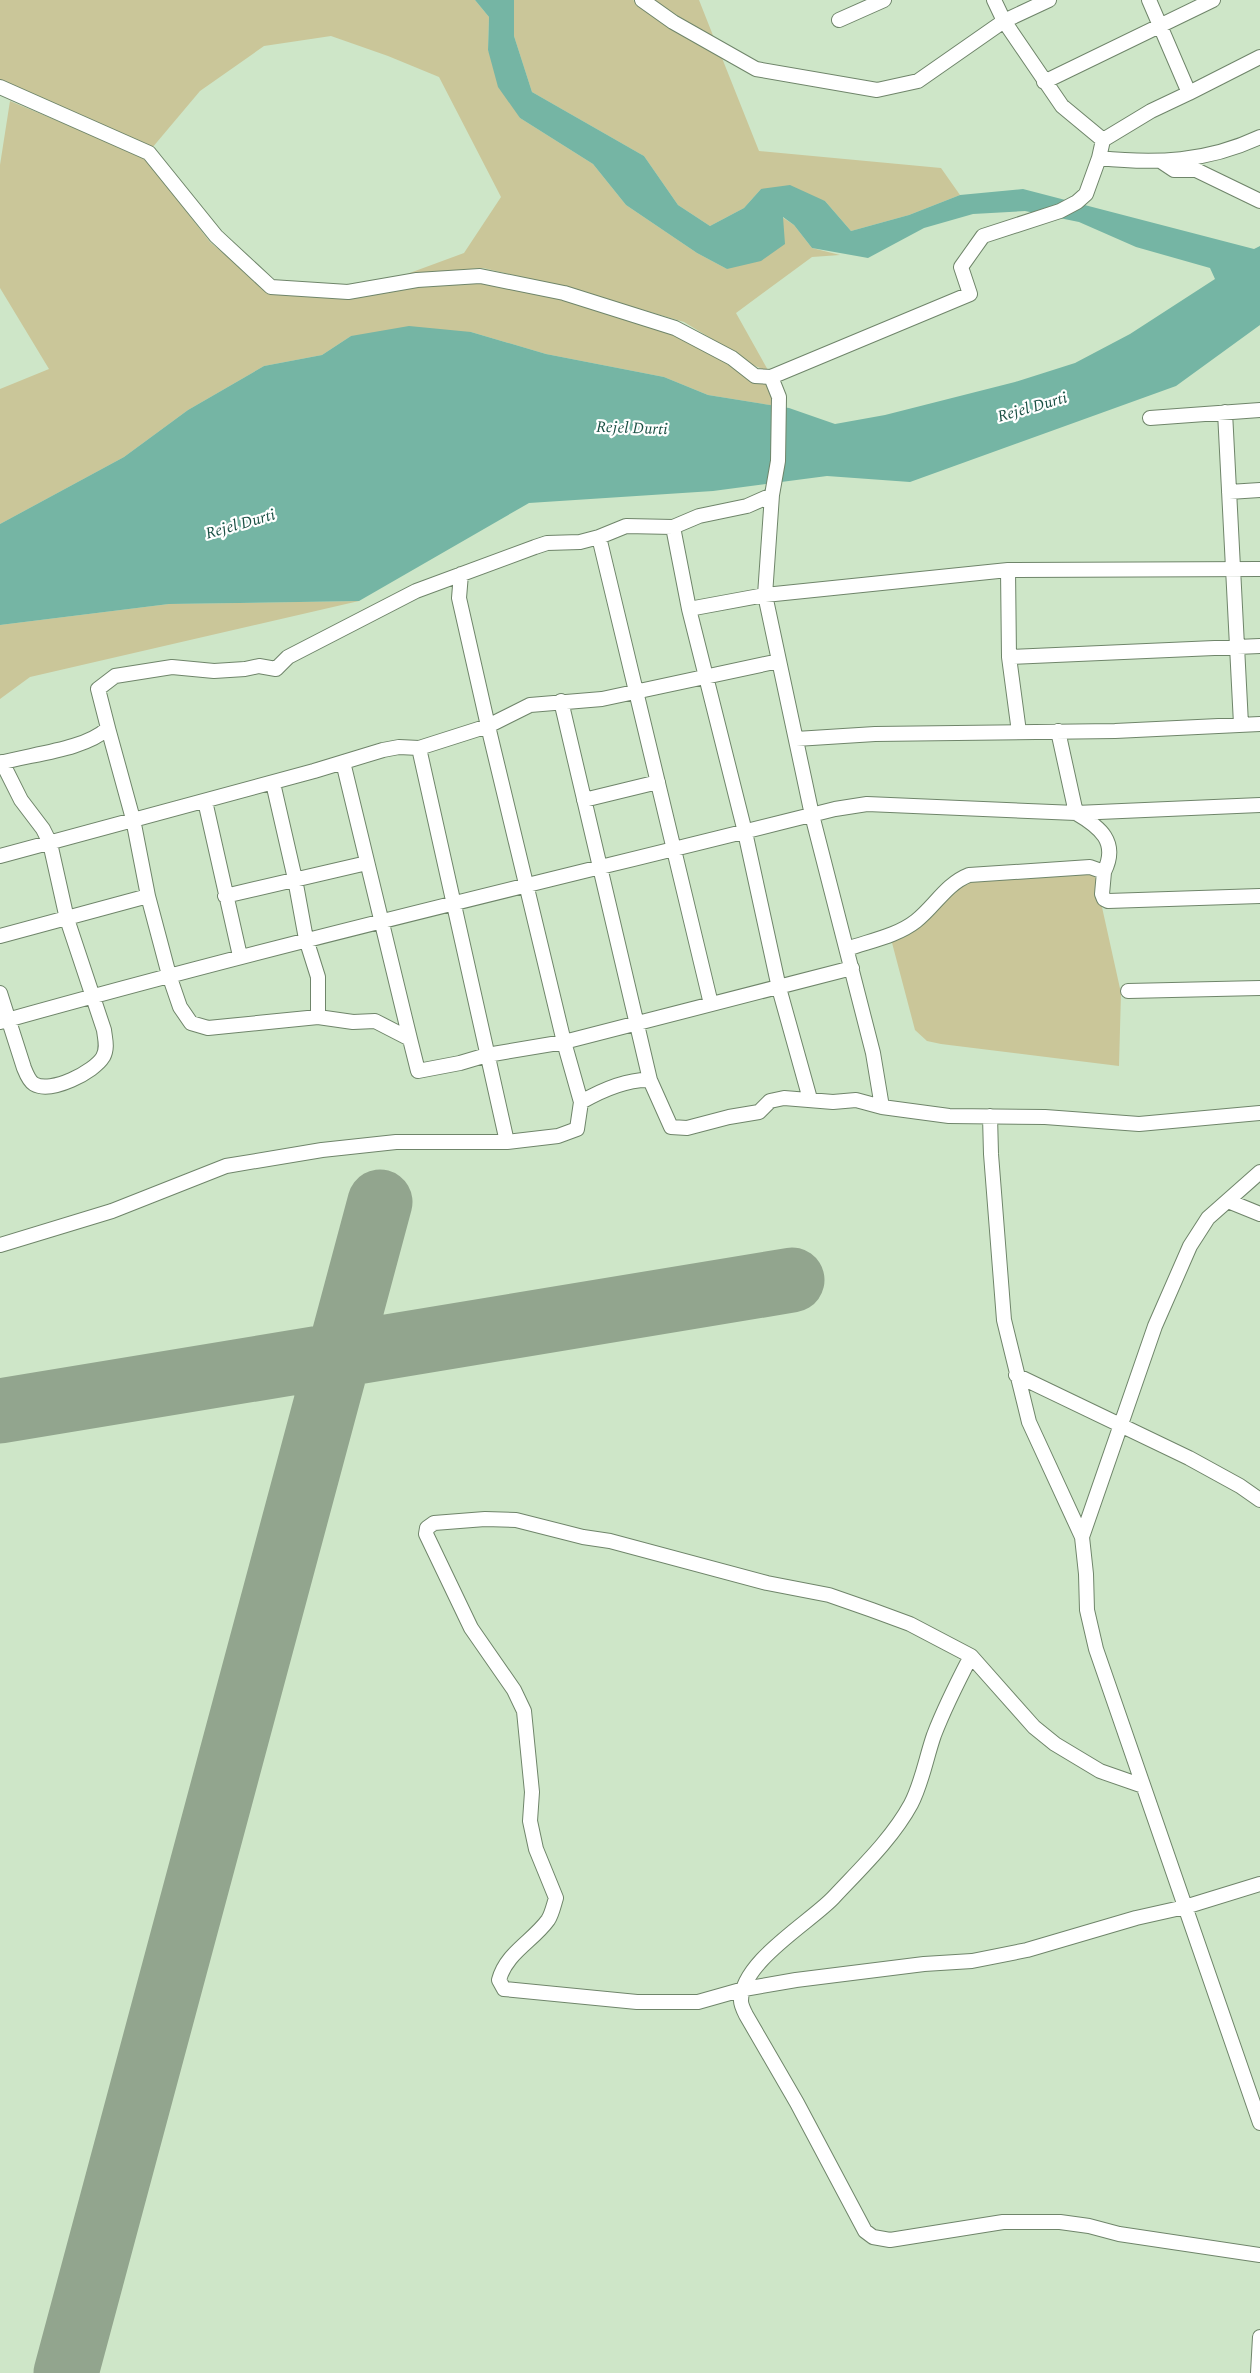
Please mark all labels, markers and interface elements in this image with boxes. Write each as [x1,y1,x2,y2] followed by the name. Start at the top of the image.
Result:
[994,385,1070,428] water label: Rejel Durti
[596,415,669,441] water label: Rejel Durti
[202,502,278,545] water label: Rejel Durti

